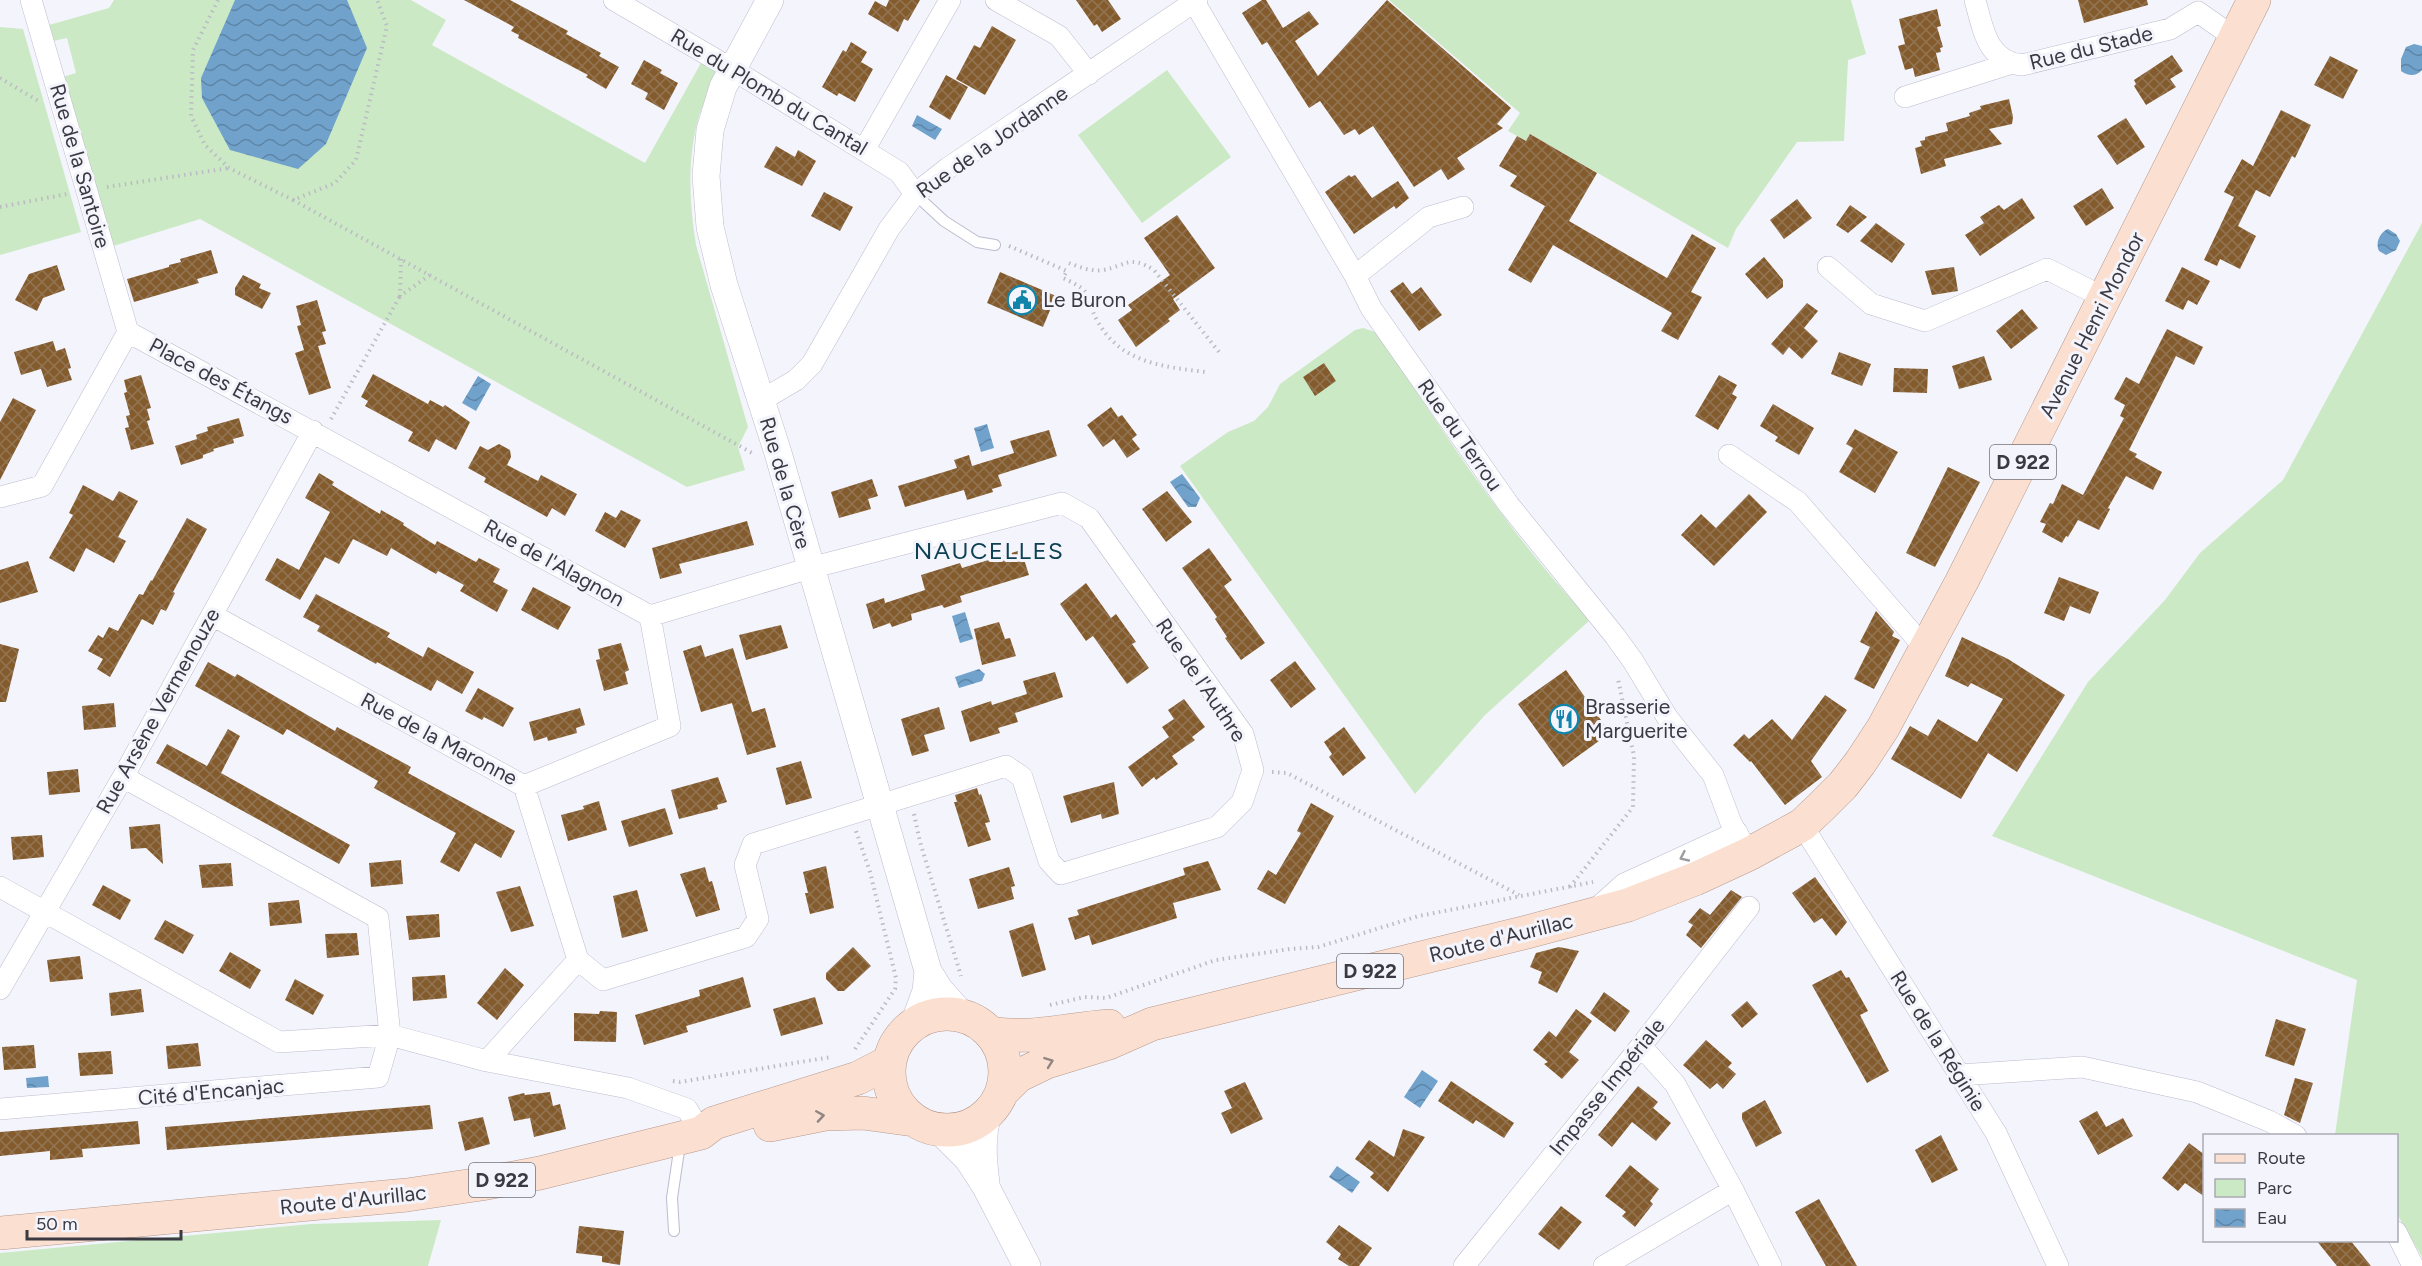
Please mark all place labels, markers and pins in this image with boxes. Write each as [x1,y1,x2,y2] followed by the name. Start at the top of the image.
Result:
[1006,284,1038,316] public building icon: Le Buron
[1043,287,1126,312] place label: Le Buron
[1585,694,1687,743] place label: Brasserie Marguerite
[1548,703,1580,735] restaurant icon: Brasserie Marguerite

